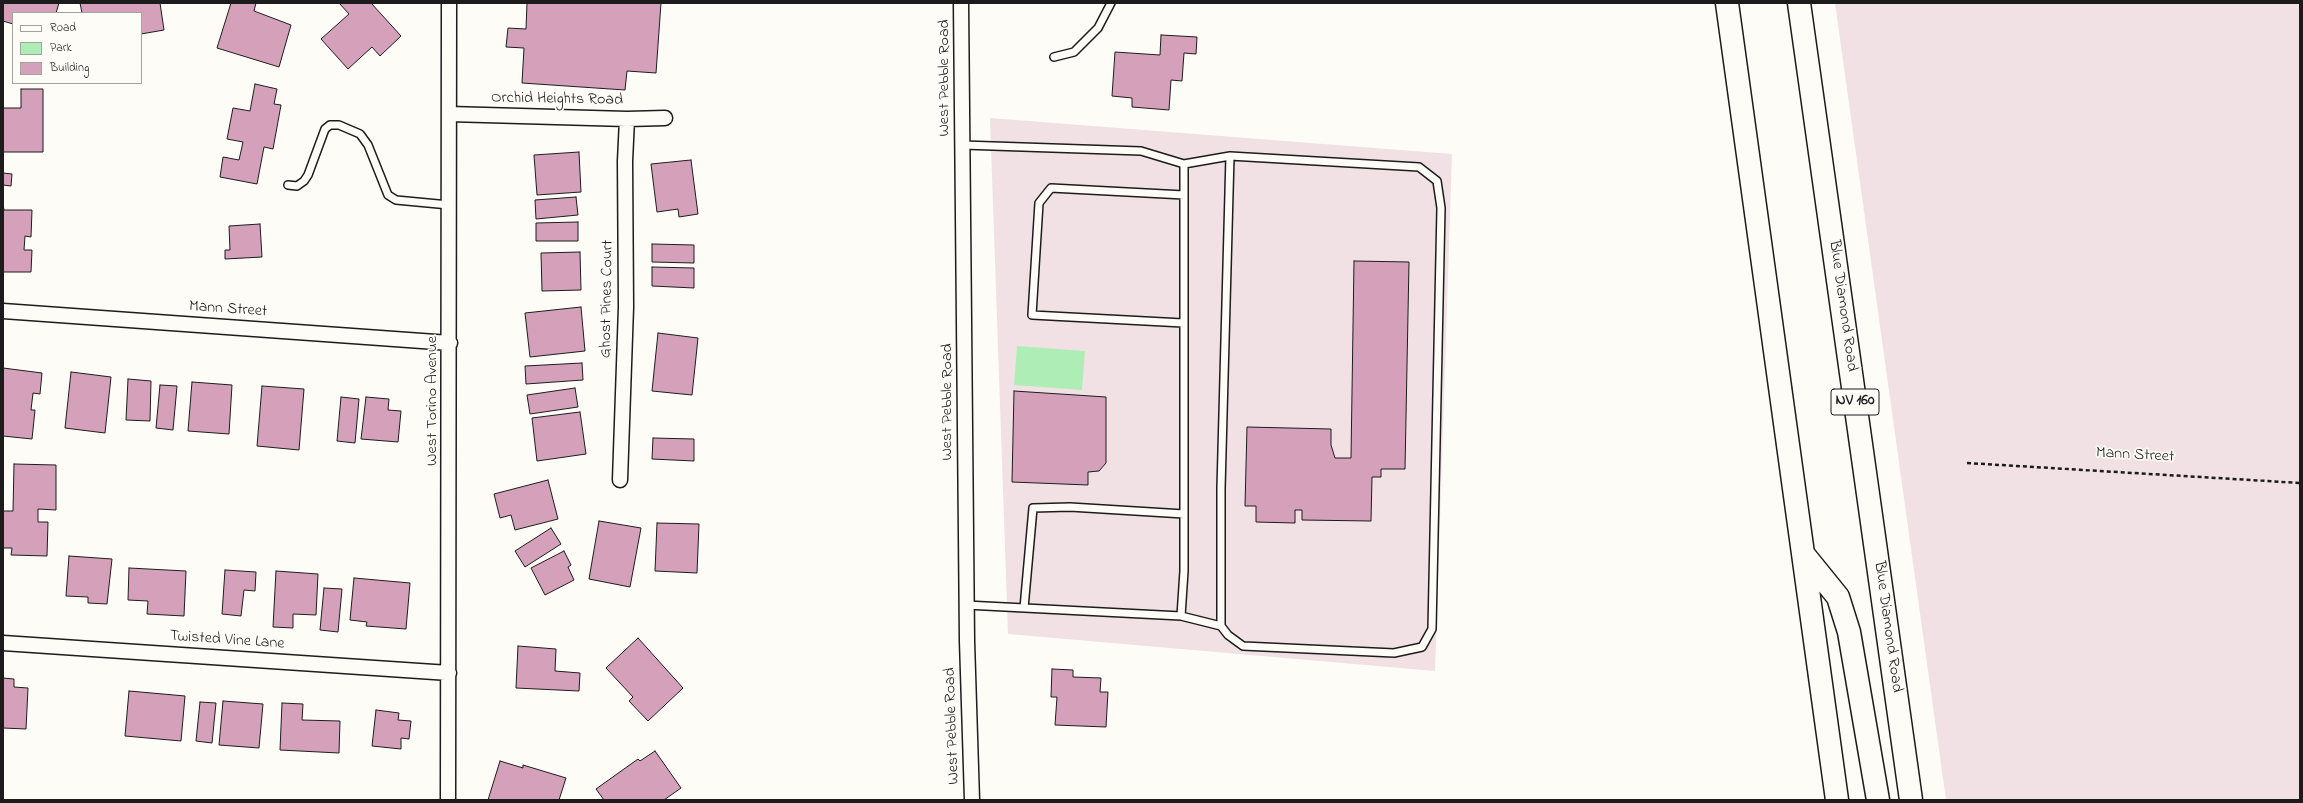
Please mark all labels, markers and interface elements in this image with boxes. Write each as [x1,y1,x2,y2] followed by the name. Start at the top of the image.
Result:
[12,12,142,84] legend
[50,19,76,37] text: Road
[935,19,955,137] street label: West Pebble Road
[50,39,72,57] text: Park
[50,59,89,77] text: Building
[491,89,623,111] street label: Orchid Heights Road
[1823,239,1861,373] street label: Blue Diamond Road
[597,240,619,358] street label: Ghost Pines Court
[188,298,268,322] street label: Mann Street
[423,336,443,466] street label: West Torino Avenue
[938,343,958,461] street label: West Pebble Road
[1831,389,1879,415] road number: NV 160
[2095,444,2175,468] street label: Mann Street
[1868,560,1906,694] street label: Blue Diamond Road
[169,627,285,655] street label: Twisted Vine Lane
[941,667,965,785] street label: West Pebble Road

